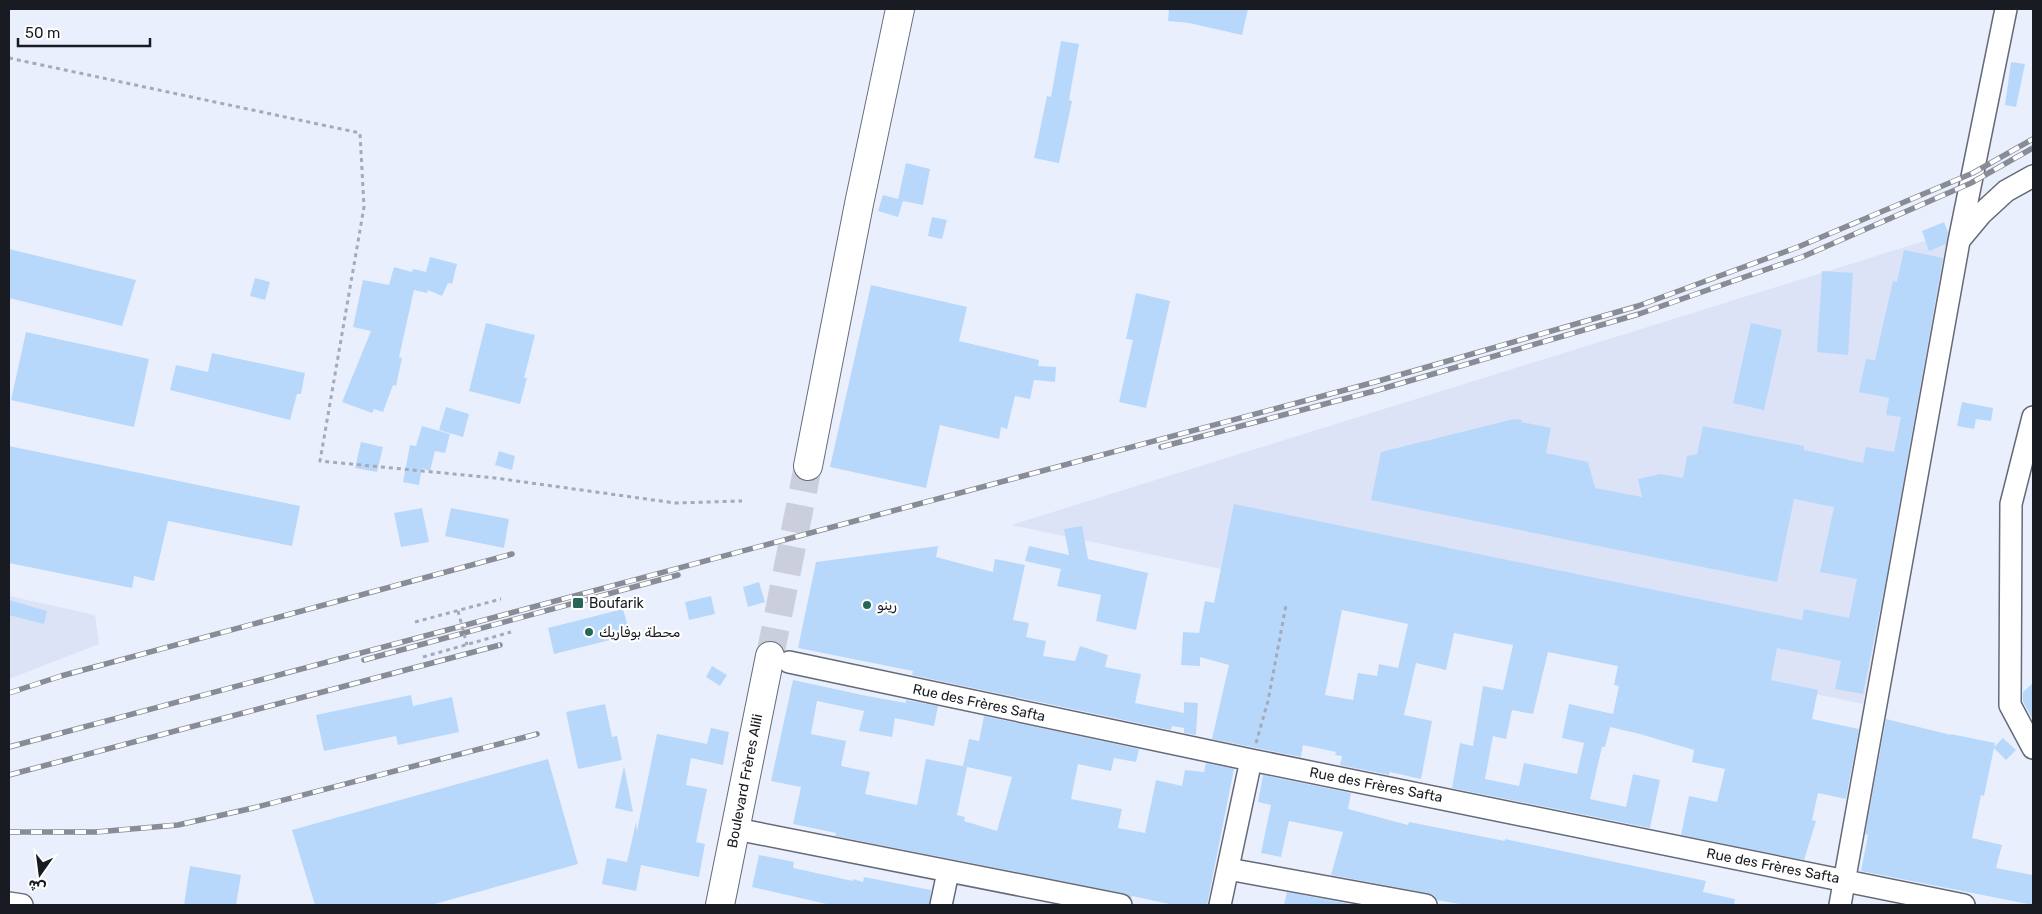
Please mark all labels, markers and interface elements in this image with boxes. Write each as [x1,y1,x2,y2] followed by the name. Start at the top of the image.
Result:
[18,15,150,47] scale bar
[25,24,60,42] text: 50 m
[589,595,645,612] place label: Boufarik
[571,596,585,610] marker: Boufarik
[877,597,897,614] place label: رينو
[861,599,873,611] marker: رينو
[599,624,681,641] place label: محطة بوفاريك
[583,626,595,638] marker: محطة بوفاريك
[911,681,1047,725] street label: Rue des Frères Safta
[724,713,766,849] street label: Boulevard Frères Alili
[1308,764,1444,806] street label: Rue des Frères Safta
[1705,845,1841,887] street label: Rue des Frères Safta
[15,849,65,899] north arrow
[26,876,48,897] text: ش

